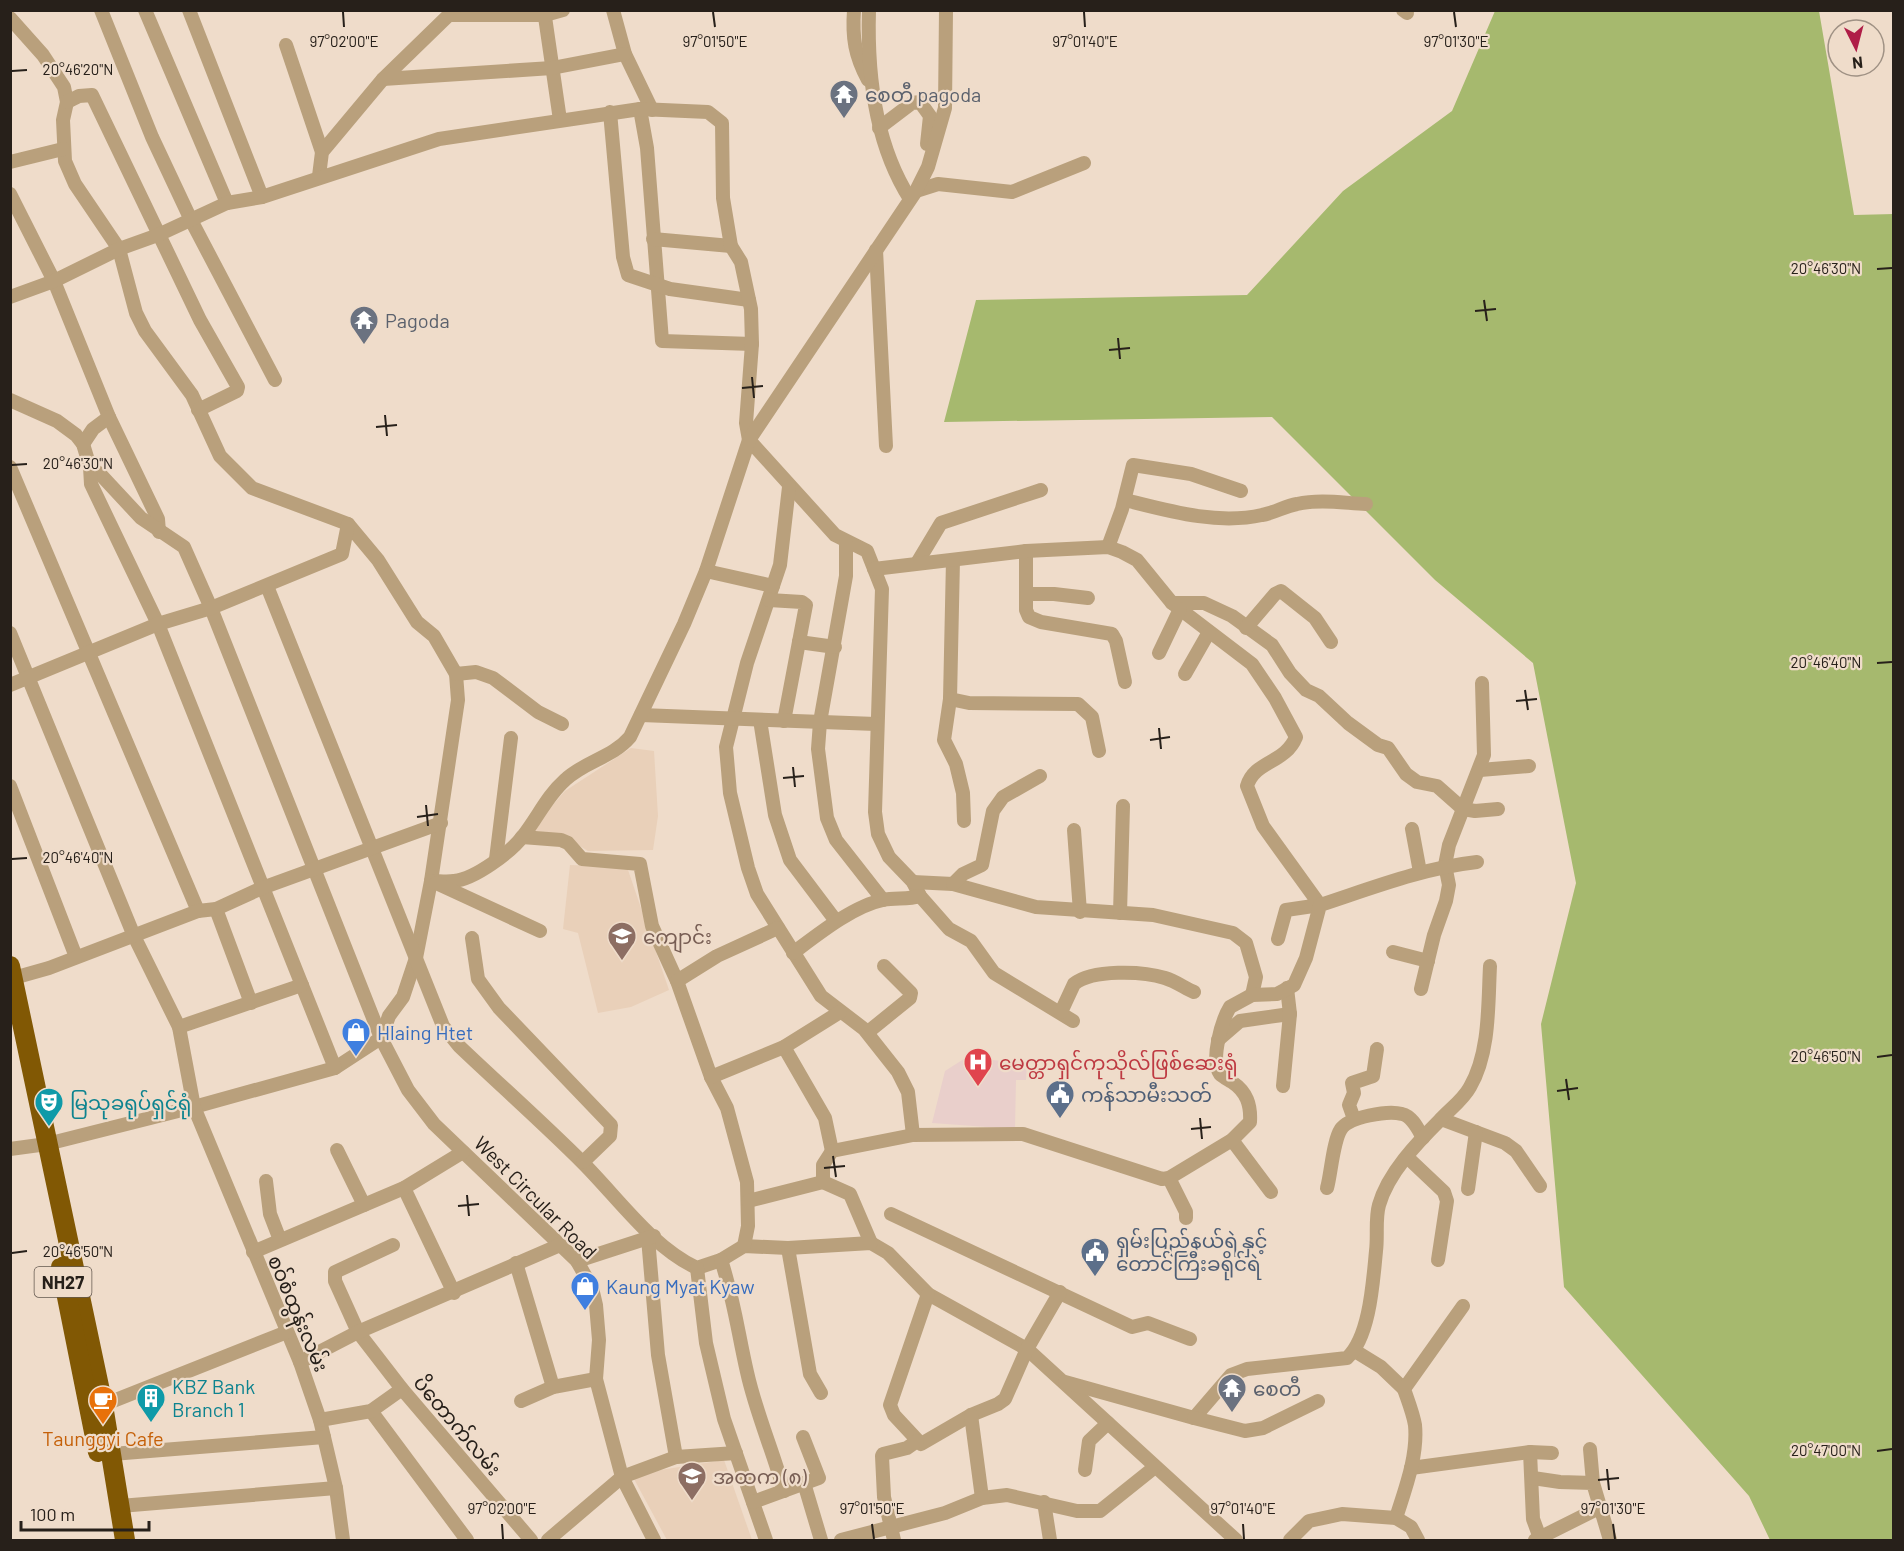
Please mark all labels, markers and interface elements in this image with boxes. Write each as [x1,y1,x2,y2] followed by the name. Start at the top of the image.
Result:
[1826,18,1886,78] north arrow
[309,32,379,50] text: 97°02'00"E
[682,32,748,50] text: 97°01'50"E
[1052,32,1118,50] text: 97°01'40"E
[1423,32,1489,50] text: 97°01'30"E
[1851,53,1864,73] text: N
[43,60,113,78] text: 20°46'20"N
[828,78,860,120] temple icon: စေတီ pagoda
[865,81,981,106] place label: စေတီ pagoda
[1791,259,1861,277] text: 20°46'30"N
[348,304,380,346] temple icon: Pagoda
[385,308,450,332] place label: Pagoda
[43,454,113,472] text: 20°46'30"N
[1791,653,1861,671] text: 20°46'40"N
[43,848,113,866] text: 20°46'40"N
[606,920,638,962] school or university icon: ကျောင်း
[643,923,712,953] place label: ကျောင်း
[340,1016,372,1058] shop icon: Hlaing Htet
[377,1020,473,1044] place label: Hlaing Htet
[962,1046,994,1088] hospital icon: မေတ္တာရှင်ကုသိုလ်ဖြစ်ဆေးရုံ
[1791,1047,1861,1065] text: 20°46'50"N
[999,1049,1238,1080] place label: မေတ္တာရှင်ကုသိုလ်ဖြစ်ဆေးရုံ
[1044,1078,1076,1120] public building icon: ကန်သာမီးသတ်
[1081,1081,1212,1111] place label: ကန်သာမီးသတ်
[33,1086,65,1128] theatre icon: မြသုခရုပ်ရှင်ရုံ
[70,1089,191,1120] place label: မြသုခရုပ်ရှင်ရုံ
[470,1131,602,1263] street label: West Circular Road
[1116,1227,1268,1281] place label: ရှမ်းပြည်နယ်ရဲ နှင့် တောင်ကြီးခရိုင်ရဲ
[1079,1236,1111,1278] public building icon: ရှမ်းပြည်နယ်ရဲ နှင့် တောင်ကြီးခရိုင်ရဲ
[43,1242,113,1260] text: 20°46'50"N
[259,1251,335,1377] street label: စဝ်စံထွန်းလမ်း
[34,1267,92,1297] road number: NH27
[569,1270,601,1312] shop icon: Kaung Myat Kyaw
[606,1274,755,1298] place label: Kaung Myat Kyaw
[409,1370,507,1480] street label: ပိတောက်လမ်း
[1216,1372,1248,1414] temple icon: စေတီ
[172,1374,255,1421] place label: KBZ Bank Branch 1
[1253,1375,1301,1400] place label: စေတီ
[135,1382,167,1424] building icon: KBZ Bank Branch 1
[87,1384,119,1426] cafe icon: Taunggyi Cafe
[42,1426,164,1450] place label: Taunggyi Cafe
[1791,1441,1861,1459] text: 20°47'00"N
[676,1460,708,1502] school or university icon: အထက (၈)
[713,1464,808,1488] place label: အထက (၈)
[21,1494,148,1532] scale bar
[467,1499,537,1517] text: 97°02'00"E
[839,1499,905,1517] text: 97°01'50"E
[1210,1499,1276,1517] text: 97°01'40"E
[1580,1499,1646,1517] text: 97°01'30"E
[30,1503,75,1525] text: 100 m

